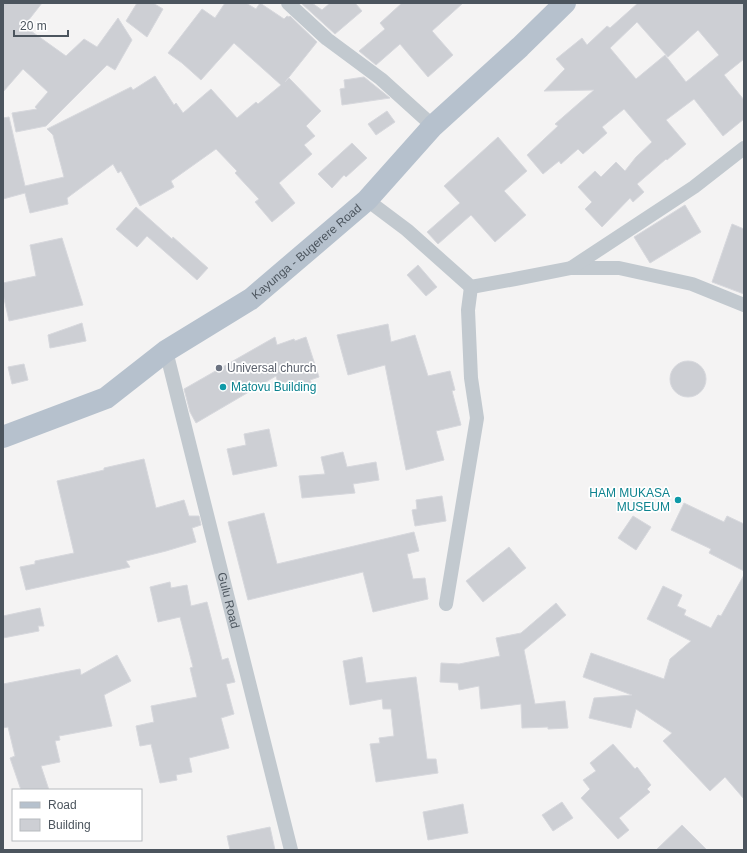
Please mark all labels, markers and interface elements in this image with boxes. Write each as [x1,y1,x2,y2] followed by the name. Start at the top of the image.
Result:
[14,12,68,38] scale bar
[20,19,47,33] text: 20 m
[249,201,364,302] street label: Kayunga - Bugerere Road
[227,361,316,375] place label: Universal church
[214,363,224,373] marker: Universal church
[231,380,316,394] place label: Matovu Building
[218,382,228,392] marker: Matovu Building
[589,486,670,514] place label: HAM MUKASA MUSEUM
[673,495,683,505] marker: HAM MUKASA MUSEUM
[215,571,242,630] street label: Gulu Road
[12,789,142,841] legend
[48,798,77,812] text: Road
[48,818,91,832] text: Building

